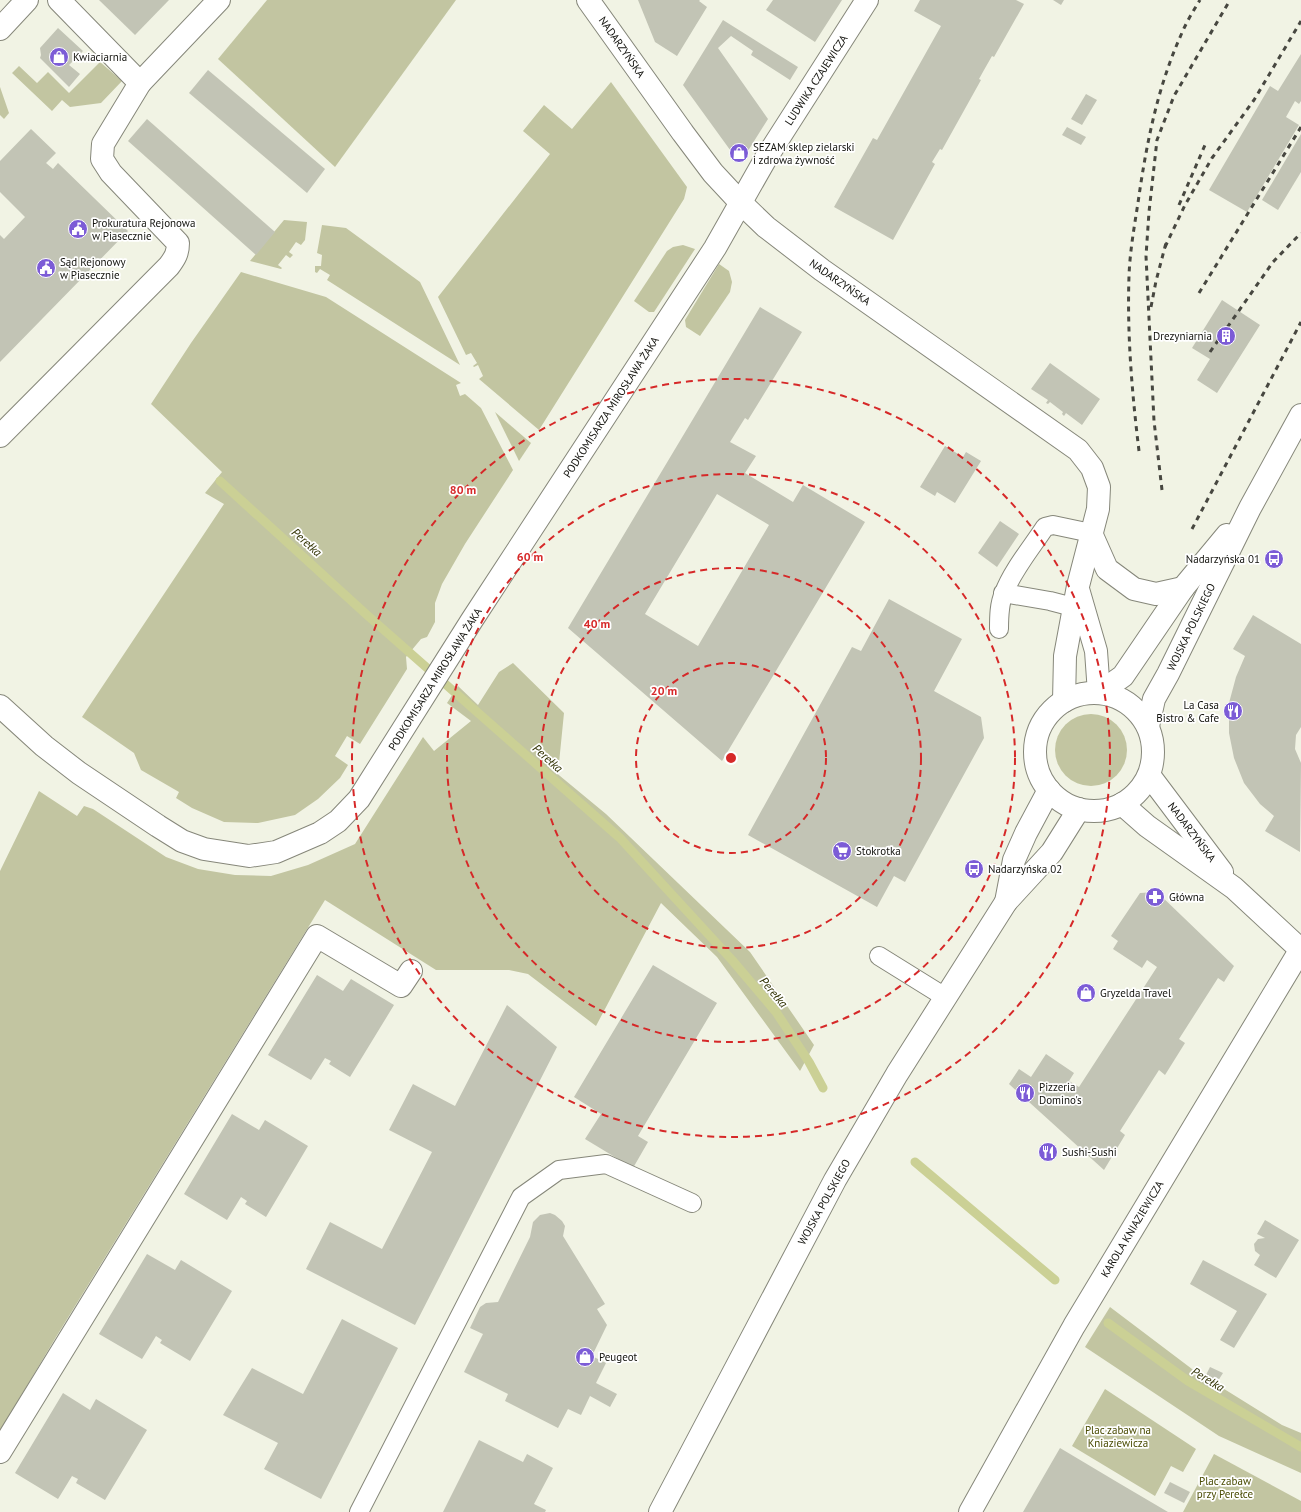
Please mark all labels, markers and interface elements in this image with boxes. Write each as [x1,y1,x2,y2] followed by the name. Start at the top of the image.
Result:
[596,14,649,81] street label: NADARZYŃSKA
[781,32,851,128] street label: LUDWIKA CZAJEWICZA
[48,46,70,68] shop icon: Kwiaciarnia
[73,50,127,64] place label: Kwiaciarnia
[753,140,855,167] place label: SEZAM sklep zielarski i zdrowa żywność
[728,142,750,164] shop icon: SEZAM sklep zielarski i zdrowa żywność
[92,216,195,243] place label: Prokuratura Rejonowa w Piasecznie
[67,218,89,240] public building icon: Prokuratura Rejonowa w Piasecznie
[60,255,127,282] place label: Sąd Rejonowy w Piasecznie
[807,256,874,309] street label: NADARZYŃSKA
[35,257,57,279] public building icon: Sąd Rejonowy w Piasecznie
[1215,325,1237,347] building icon: Drezyniarnia
[1153,329,1212,343] place label: Drezyniarnia
[560,333,662,480] street label: PODKOMISARZA MIROSŁAWA ŻAKA
[450,482,476,497] text: 80 m
[289,525,325,560] water label: Perełka
[1263,548,1285,570] bus stop icon: Nadarzyńska 01
[517,549,543,564] text: 60 m
[1186,552,1260,566] place label: Nadarzyńska 01
[1164,581,1218,673] street label: WOJSKA POLSKIEGO
[385,605,485,753] street label: PODKOMISARZA MIROSŁAWA ŻAKA
[584,616,610,631] text: 40 m
[651,683,677,698] text: 20 m
[1156,698,1219,725] place label: La Casa Bistro & Cafe
[1222,700,1244,722] restaurant icon: La Casa Bistro & Cafe
[530,741,566,776] water label: Perełka
[724,751,738,765] centre of rings
[1165,799,1219,865] street label: NADARZYŃSKA
[831,840,853,862] supermarket icon: Stokrotka
[856,844,901,858] place label: Stokrotka
[963,858,985,880] bus stop icon: Nadarzyńska 02
[988,862,1062,876] place label: Nadarzyńska 02
[1144,886,1166,908] pharmacy icon: Główna
[1169,890,1204,904] place label: Główna
[757,974,791,1011] water label: Perełka
[1075,982,1097,1004] shop icon: Gryzelda Travel
[1100,986,1172,1000] place label: Gryzelda Travel
[1039,1080,1082,1107] place label: Pizzeria Domino's
[1014,1082,1036,1104] restaurant icon: Pizzeria Domino's
[1037,1141,1059,1163] restaurant icon: Sushi-Sushi
[1062,1145,1117,1159] place label: Sushi-Sushi
[795,1157,853,1247] street label: WOJSKA POLSKIEGO
[1098,1178,1167,1280] street label: KAROLA KNIAZIEWICZA
[574,1346,596,1368] shop icon: Peugeot
[599,1350,638,1364] place label: Peugeot
[1189,1363,1227,1395] water label: Perełka
[1085,1423,1151,1450] park label: Plac zabaw na Kniaziewicza
[1197,1474,1254,1501] park label: Plac zabaw przy Perełce

